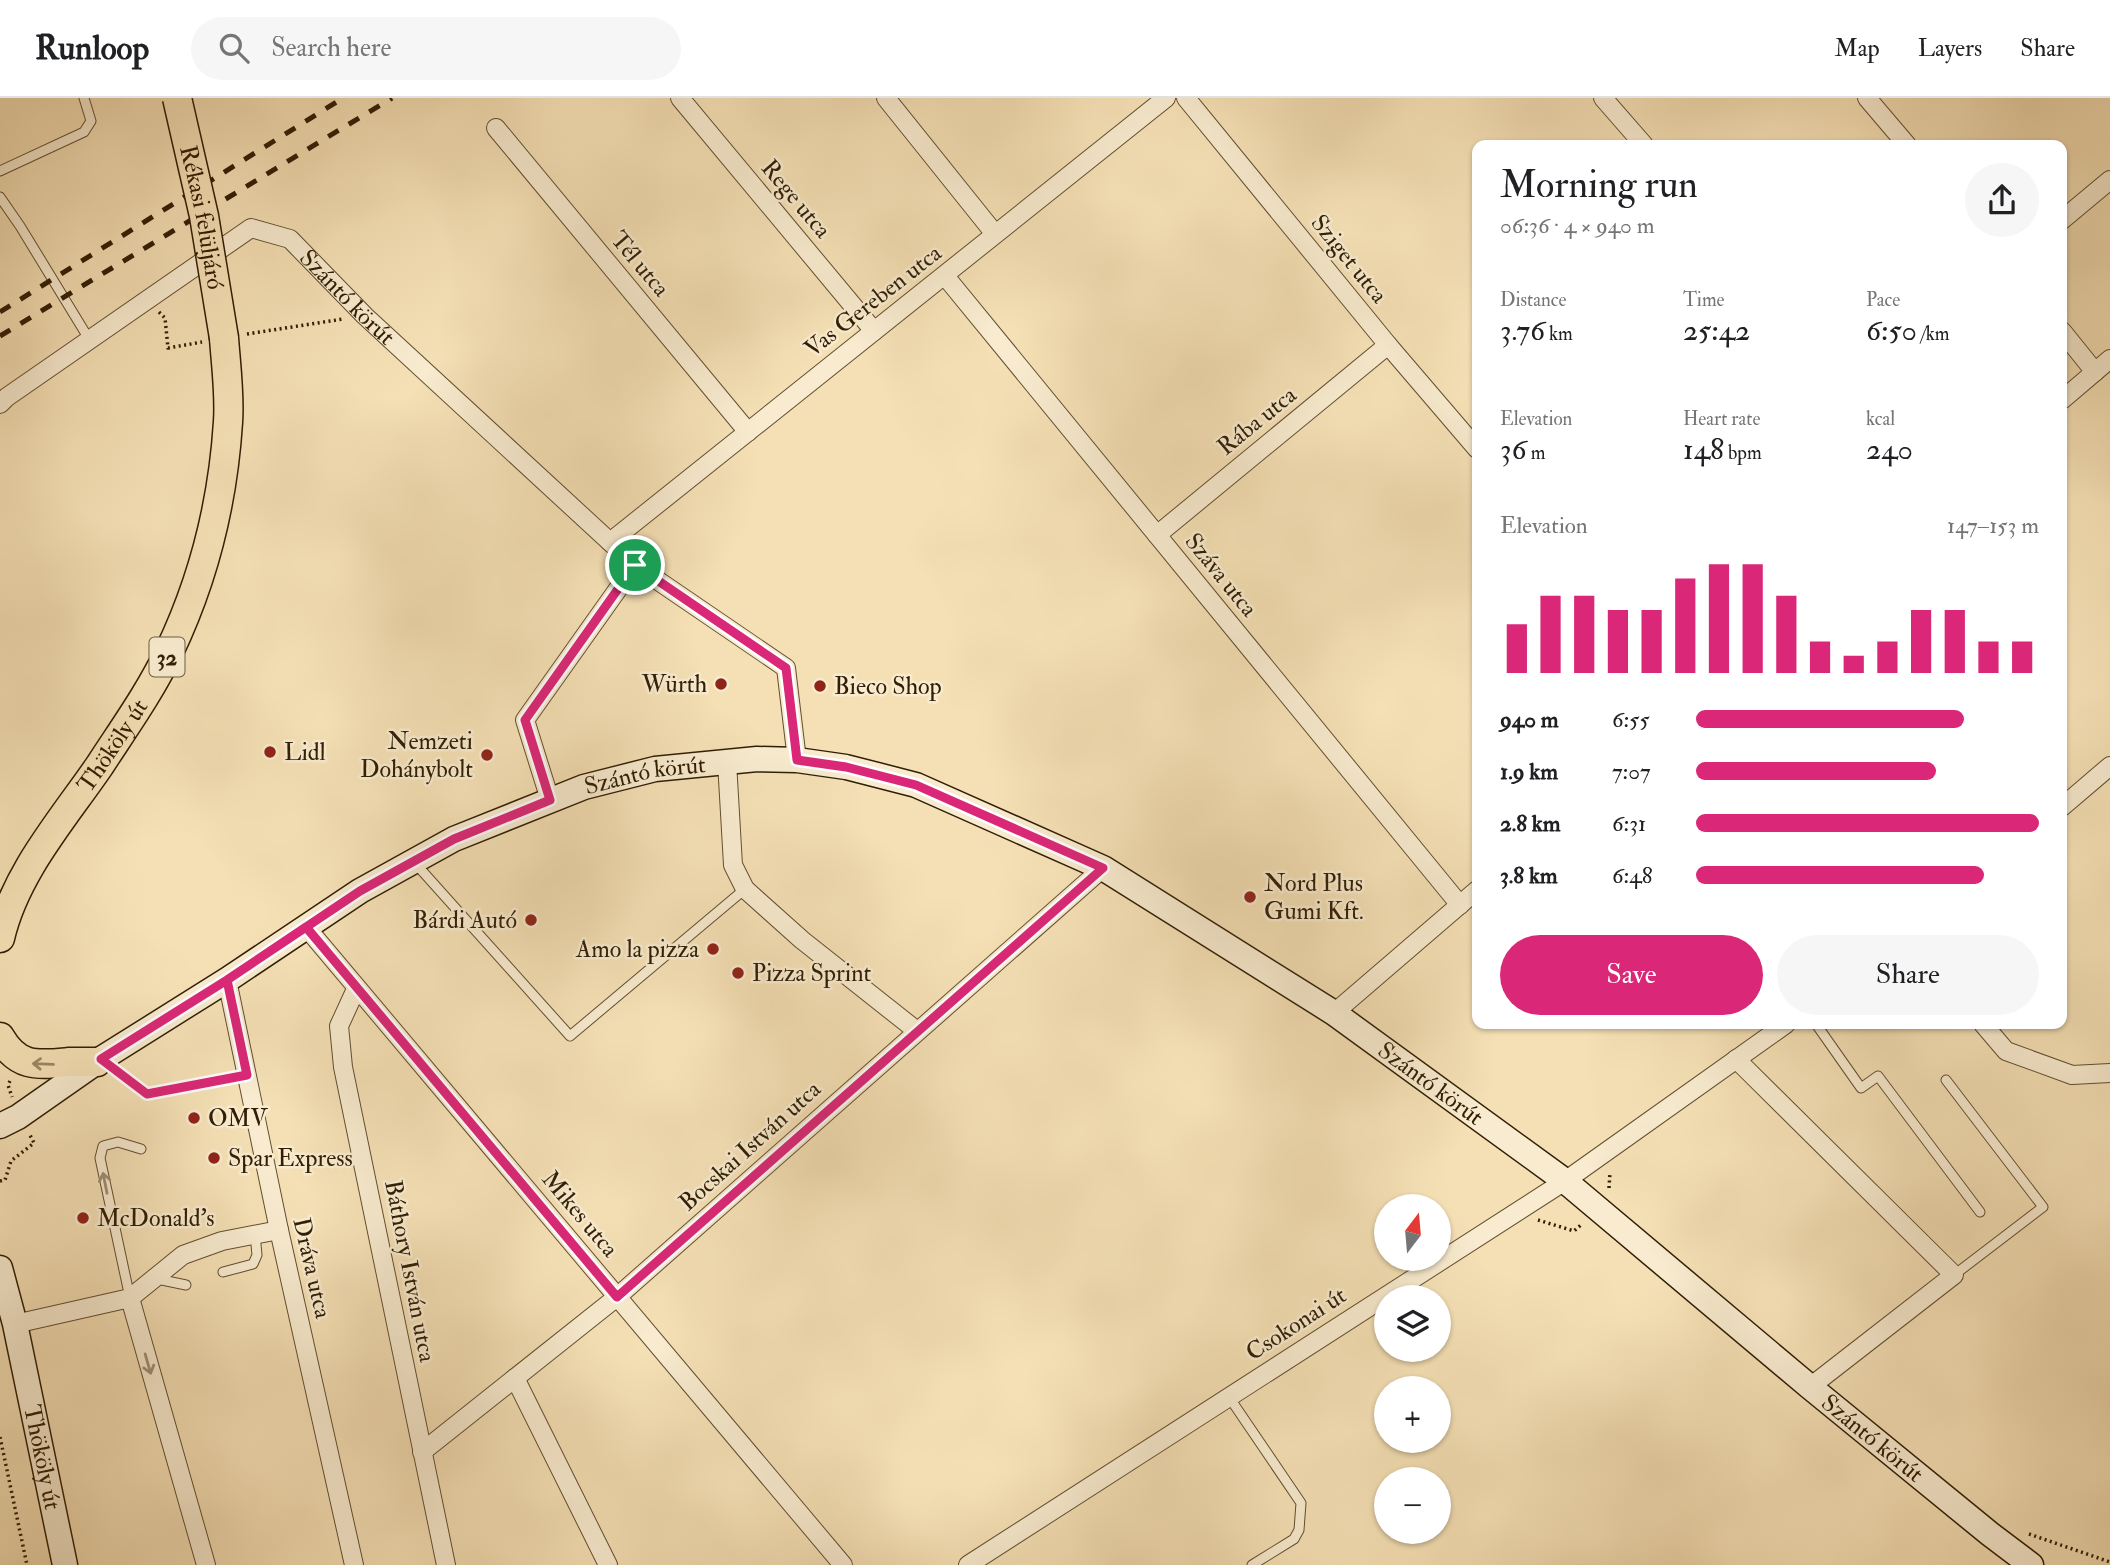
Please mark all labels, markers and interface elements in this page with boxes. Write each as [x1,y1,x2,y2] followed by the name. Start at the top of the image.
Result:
[191,17,681,80] search box
[35,28,149,69] text: Runloop
[215,29,253,67] icon: search
[271,32,391,64] text: Search here
[1835,33,1880,64] text: Map
[1918,33,1982,64] text: Layers
[2020,33,2075,64] text: Share
[173,142,231,292] street label: Rékasi felüljáró
[754,153,839,246] street label: Rege utca
[1500,161,1698,209] text: Morning run
[1965,163,2039,237] button: share
[1304,208,1395,311] street label: Sziget utca
[1500,211,1655,240] text: 06:36 · 4 × 940 m
[604,225,677,304] street label: Tél utca
[798,237,949,364] street label: Vas Gereben utca
[293,243,402,352] street label: Szántó körút
[1500,288,1566,312] text: Distance
[1683,288,1725,312] text: Time
[1866,288,1900,312] text: Pace
[1500,312,1545,349] text: 3.76
[1683,312,1750,349] text: 25:42
[1866,312,1917,349] text: 6:50
[1545,322,1573,346] text: km
[1917,322,1950,346] text: /km
[1211,379,1304,462] street label: Rába utca
[1500,407,1572,431] text: Elevation
[1683,407,1760,431] text: Heart rate
[1866,407,1895,431] text: kcal
[1500,431,1527,468] text: 36
[1683,431,1724,468] text: 148
[1866,431,1913,468] text: 240
[1527,441,1545,465] text: m
[1724,441,1762,465] text: bpm
[1500,511,1588,540] text: Elevation
[1947,511,2039,540] text: 147–153 m
[1178,527,1265,624] street label: Száva utca
[605,535,665,595] pin
[616,546,654,584] icon: arrive
[150,638,184,677] road number: 32
[641,669,707,700] place label: Würth
[834,671,942,702] place label: Bieco Shop
[713,676,729,692] marker: Würth
[812,678,828,694] marker: Bieco Shop
[70,693,155,799] street label: Thököly út
[1500,705,1559,734] text: 940 m
[1612,705,1650,734] text: 6:55
[360,726,473,785] place label: Nemzeti Dohánybolt
[284,737,326,768] place label: Lidl
[262,744,278,760] marker: Lidl
[479,747,495,763] marker: Nemzeti Dohánybolt
[581,749,707,802] street label: Szántó körút
[1500,757,1558,786] text: 1.9 km
[1612,757,1651,786] text: 7:07
[1500,809,1561,838] text: 2.8 km
[1612,809,1646,838] text: 6:31
[1500,861,1558,890] text: 3.8 km
[1612,861,1652,890] text: 6:48
[1264,868,1364,927] place label: Nord Plus Gumi Kft.
[1242,889,1258,905] marker: Nord Plus Gumi Kft.
[413,905,517,936] place label: Bárdi Autó
[523,912,539,928] marker: Bárdi Autó
[575,934,700,965] place label: Amo la pizza
[1500,935,1763,1015] button: Save
[1777,935,2039,1015] button: Share
[705,941,721,957] marker: Amo la pizza
[752,958,871,989] place label: Pizza Sprint
[730,965,746,981] marker: Pizza Sprint
[1372,1035,1490,1132] street label: Szántó körút
[32,1058,55,1071] one-way arrow
[673,1073,828,1218] street label: Bocskai István utca
[208,1103,268,1134] place label: OMV
[186,1110,202,1126] marker: OMV
[228,1143,353,1174] place label: Spar Express
[206,1150,222,1166] marker: Spar Express
[535,1164,626,1265] street label: Mikes utca
[98,1172,112,1195] one-way arrow
[377,1177,443,1366] street label: Báthory István utca
[1374,1194,1451,1270] north arrow
[1374,1194,1451,1544] map controls
[97,1203,215,1234] place label: McDonald's
[75,1210,91,1226] marker: McDonald's
[285,1214,339,1323] street label: Dráva utca
[1240,1280,1352,1368] street label: Csokonai út
[1374,1285,1451,1362] button: layers
[143,1352,156,1374] one-way arrow
[1374,1376,1451,1453] button: +
[1815,1387,1930,1489] street label: Szántó körút
[17,1402,69,1513] street label: Thököly út
[1374,1467,1451,1544] button: −

